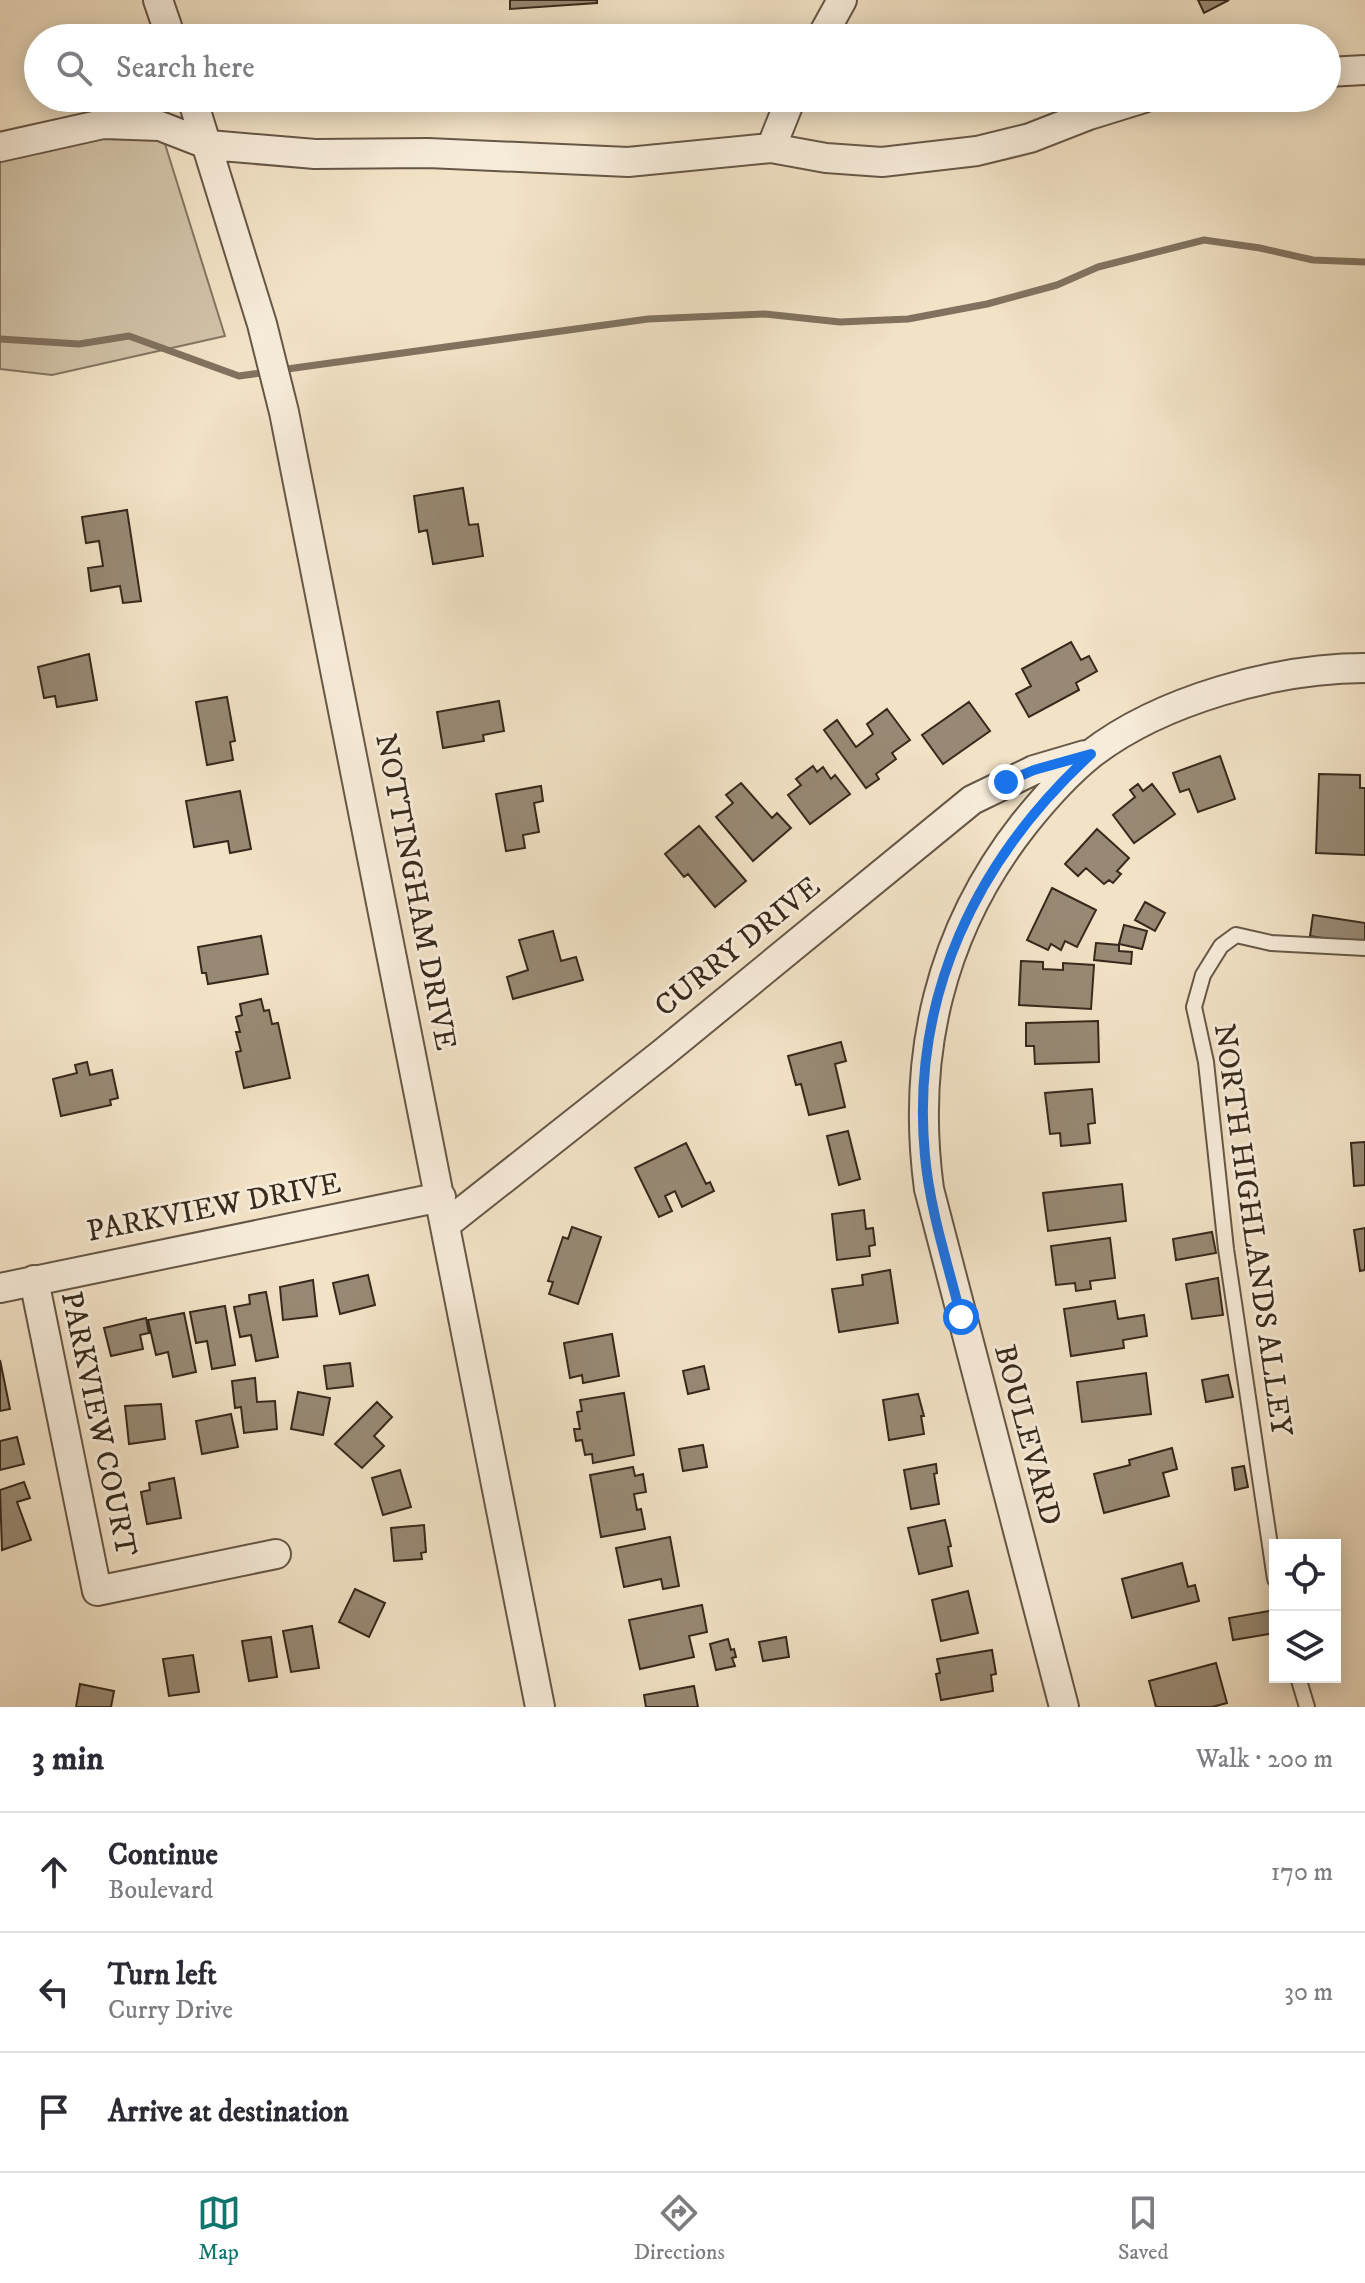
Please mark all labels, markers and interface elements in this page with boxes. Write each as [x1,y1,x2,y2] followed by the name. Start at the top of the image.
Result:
[24,24,1341,112] search box
[52,46,96,90] icon: search
[116,50,255,87] text: Search here
[366,730,464,1054] street label: NOTTINGHAM DRIVE
[988,764,1024,800] route end
[648,869,828,1025] street label: CURRY DRIVE
[1205,1022,1299,1440] street label: NORTH HIGHLANDS ALLEY
[84,1165,344,1251] street label: PARKVIEW DRIVE
[52,1288,144,1560] street label: PARKVIEW COURT
[943,1299,979,1335] route start
[985,1341,1069,1529] street label: BOULEVARD
[1269,1539,1341,1683] map controls
[1269,1539,1341,1611] button: locate
[1269,1611,1341,1683] button: layers
[32,1738,104,1780] text: 3 min
[1196,1743,1333,1776] text: Walk · 200 m
[108,1837,218,1874] text: Continue
[32,1850,76,1894] icon: ahead
[1271,1856,1333,1889] text: 170 m
[108,1874,213,1907] text: Boulevard
[108,1957,217,1994] text: Turn left
[32,1970,76,2014] icon: left
[1284,1976,1333,2009] text: 30 m
[108,1994,233,2027] text: Curry Drive
[32,2090,76,2134] icon: arrive
[108,2094,349,2131] text: Arrive at destination
[197,2191,241,2266] tab: Map
[634,2191,725,2266] tab: Directions
[1118,2191,1168,2266] tab: Saved

